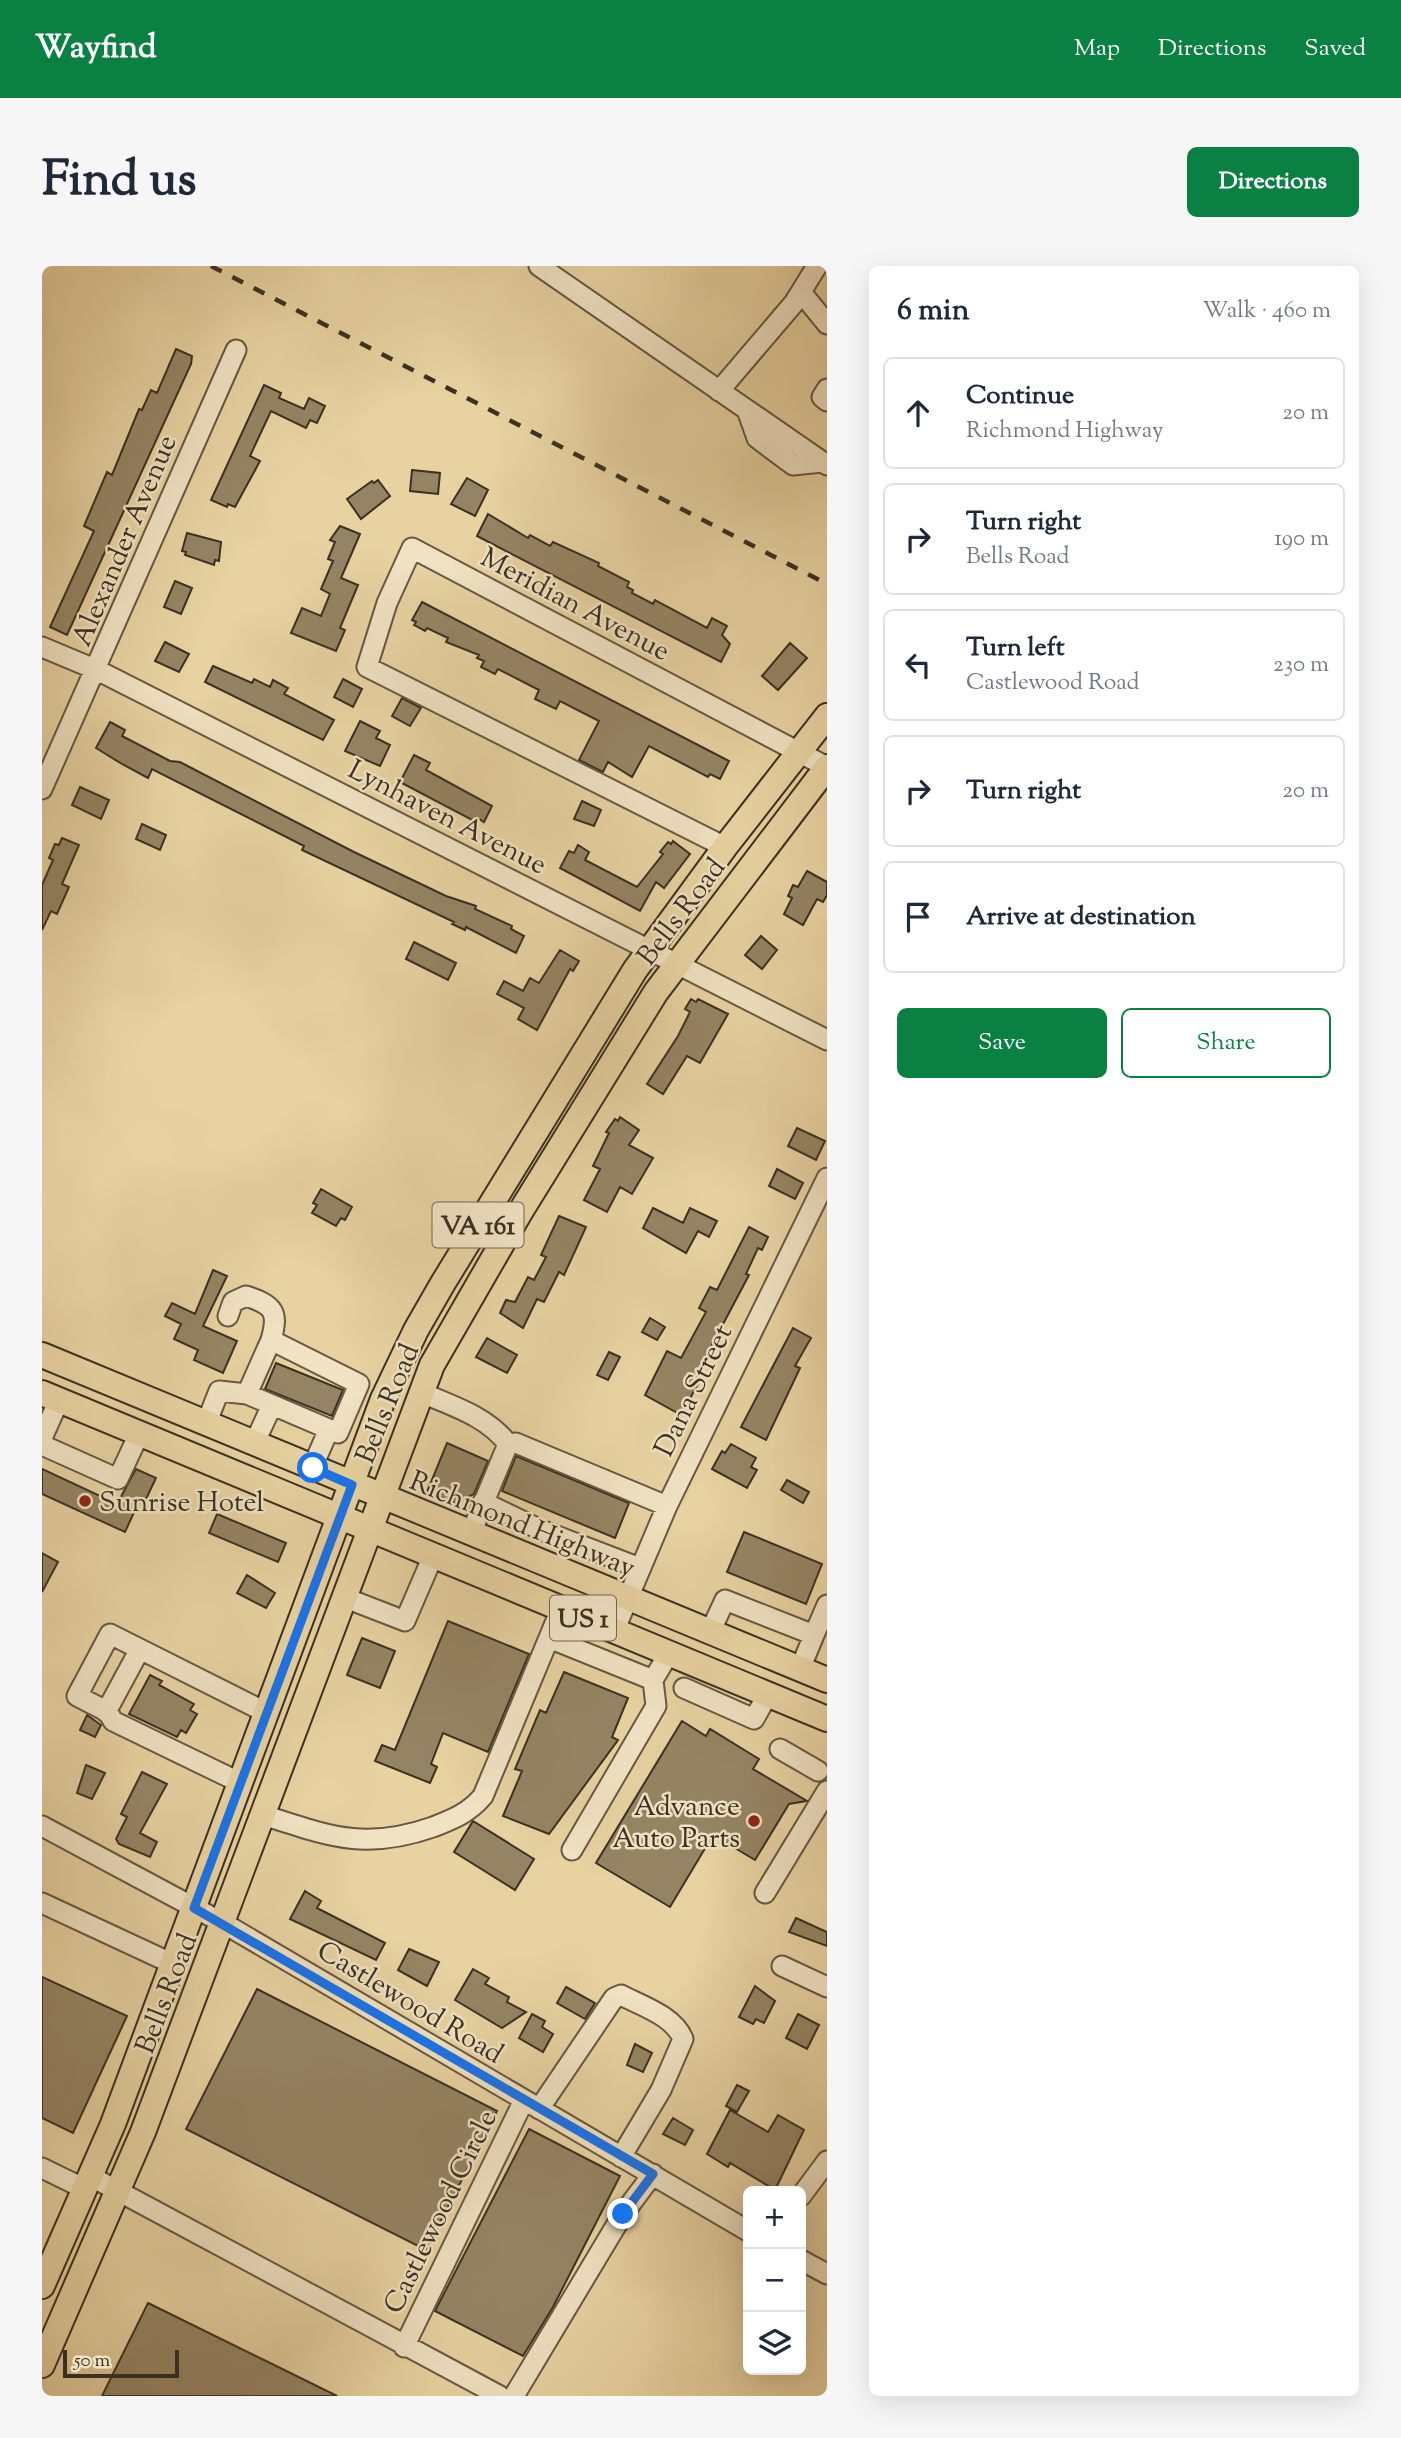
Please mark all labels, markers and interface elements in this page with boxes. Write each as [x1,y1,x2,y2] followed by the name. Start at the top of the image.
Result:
[35,25,157,73] text: Wayfind
[1074,32,1120,66] text: Map
[1158,32,1266,66] text: Directions
[1304,32,1366,66] text: Saved
[42,147,196,217] text: Find us
[1187,147,1359,217] button: Directions
[897,290,969,333] text: 6 min
[1203,295,1331,328] text: Walk · 460 m
[966,378,1074,415] text: Continue
[899,394,937,432] icon: ahead
[1282,397,1329,430] text: 20 m
[966,415,1163,448] text: Richmond Highway
[63,429,188,653] street label: Alexander Avenue
[966,504,1081,541] text: Turn right
[899,520,937,558] icon: right
[1274,523,1329,556] text: 190 m
[473,539,676,672] street label: Meridian Avenue
[966,541,1070,574] text: Bells Road
[966,630,1065,667] text: Turn left
[899,646,937,684] icon: left
[1273,649,1329,682] text: 230 m
[966,667,1140,700] text: Castlewood Road
[340,751,553,886] street label: Lynhaven Avenue
[899,772,937,810] icon: right
[966,773,1081,810] text: Turn right
[1282,775,1329,808] text: 20 m
[628,850,736,975] street label: Bells Road
[899,898,937,936] icon: arrive
[966,899,1196,936] text: Arrive at destination
[897,1008,1107,1078] button: Save
[1121,1008,1331,1078] button: Share
[432,1202,523,1248] road number: VA 161
[645,1318,744,1464] street label: Dana Street
[347,1338,431,1470] street label: Bells Road
[297,1452,328,1483] route start
[403,1462,641,1589] street label: Richmond Highway
[99,1484,264,1524] place label: Sunrise Hotel
[77,1493,93,1509] marker: Sunrise Hotel
[550,1596,616,1640] road number: US 1
[612,1788,740,1860] place label: Advance Auto Parts
[746,1813,762,1829] marker: Advance Auto Parts
[127,1928,209,2060] street label: Bells Road
[309,1932,510,2075] street label: Castlewood Road
[375,2104,508,2321] street label: Castlewood Circle
[743,2186,806,2375] map controls
[743,2186,806,2249] button: +
[607,2198,638,2229] route end
[743,2249,806,2312] button: −
[743,2312,806,2375] button: layers
[63,2347,178,2379] scale bar
[74,2348,110,2375] text: 50 m

